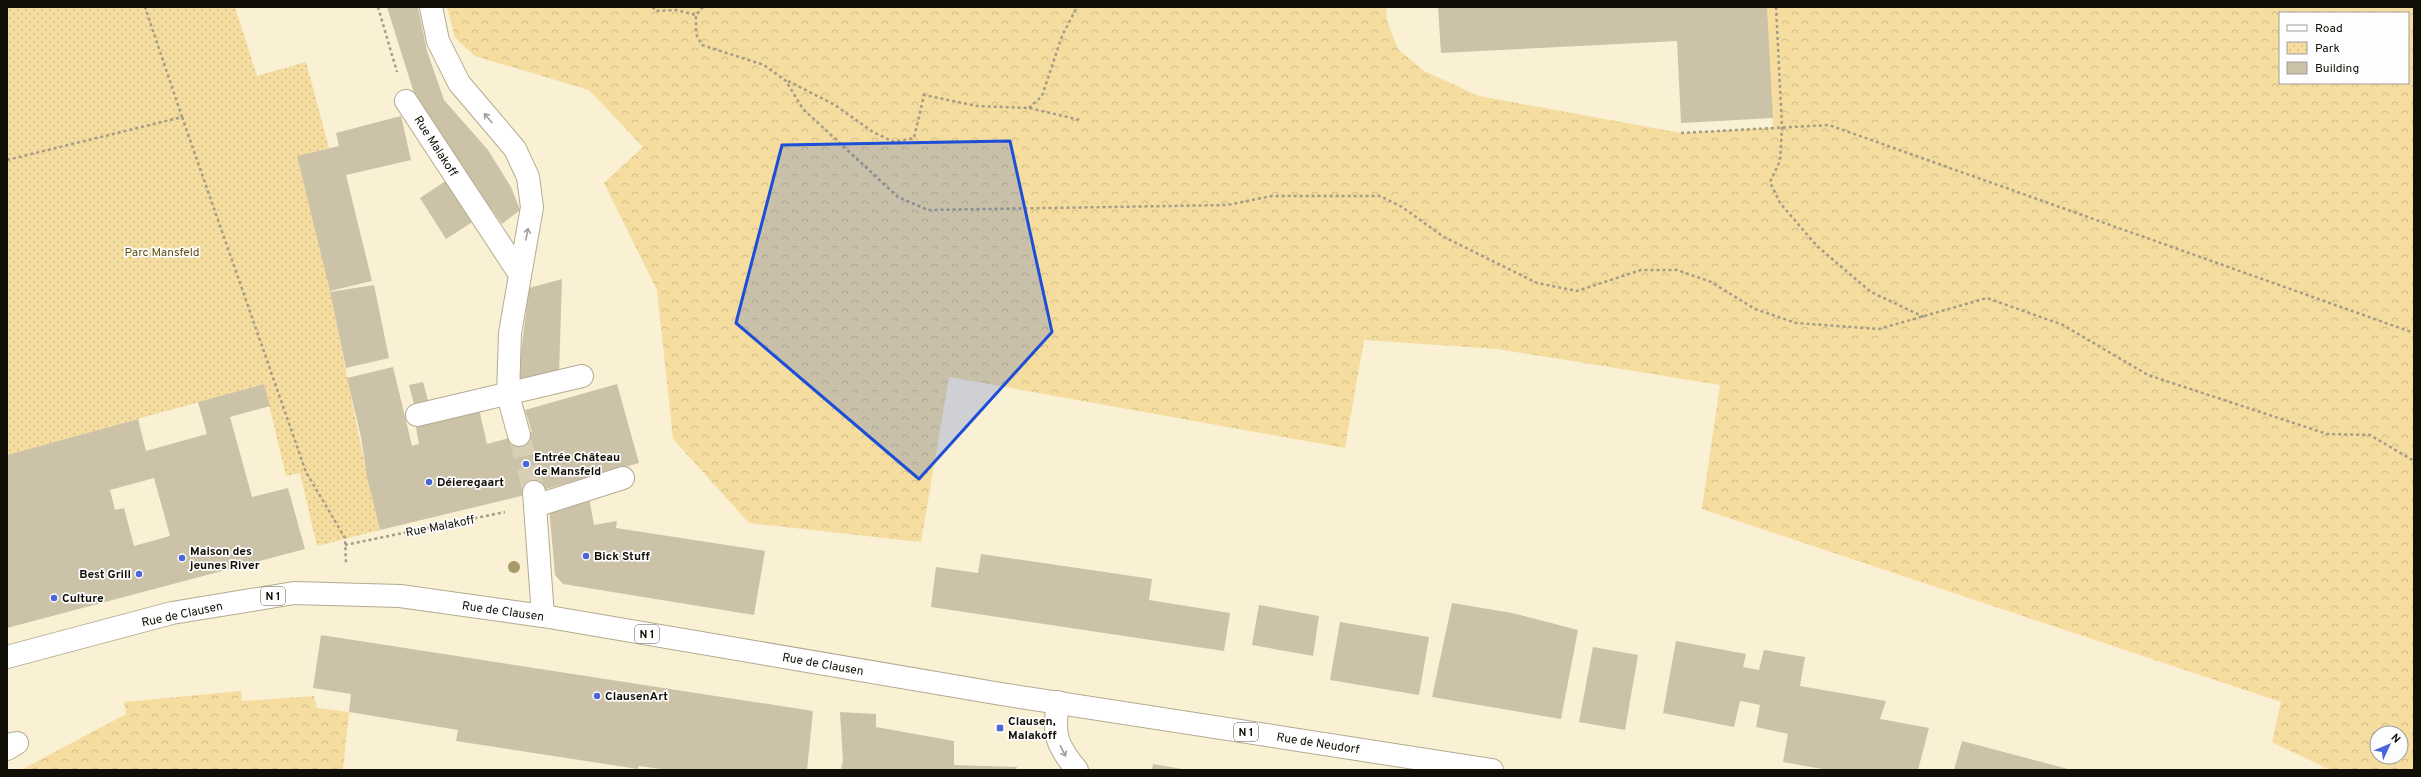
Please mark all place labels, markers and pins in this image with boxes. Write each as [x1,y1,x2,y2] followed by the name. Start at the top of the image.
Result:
[534,450,620,480] place label: Entrée Château de Mansfeld
[521,459,531,469] marker: Entrée Château de Mansfeld
[437,475,504,491] place label: Déieregaart
[424,477,434,487] marker: Déieregaart
[189,544,260,574] place label: Maison des jeunes River
[594,549,650,565] place label: Bick Stuff
[581,551,591,561] marker: Bick Stuff
[177,553,187,563] marker: Maison des jeunes River
[79,567,131,583] place label: Best Grill
[134,569,144,579] marker: Best Grill
[62,591,104,607] place label: Culture
[49,593,59,603] marker: Culture
[605,689,668,705] place label: ClausenArt
[592,691,602,701] marker: ClausenArt
[1008,714,1057,744] place label: Clausen, Malakoff
[995,723,1005,733] marker: Clausen, Malakoff

